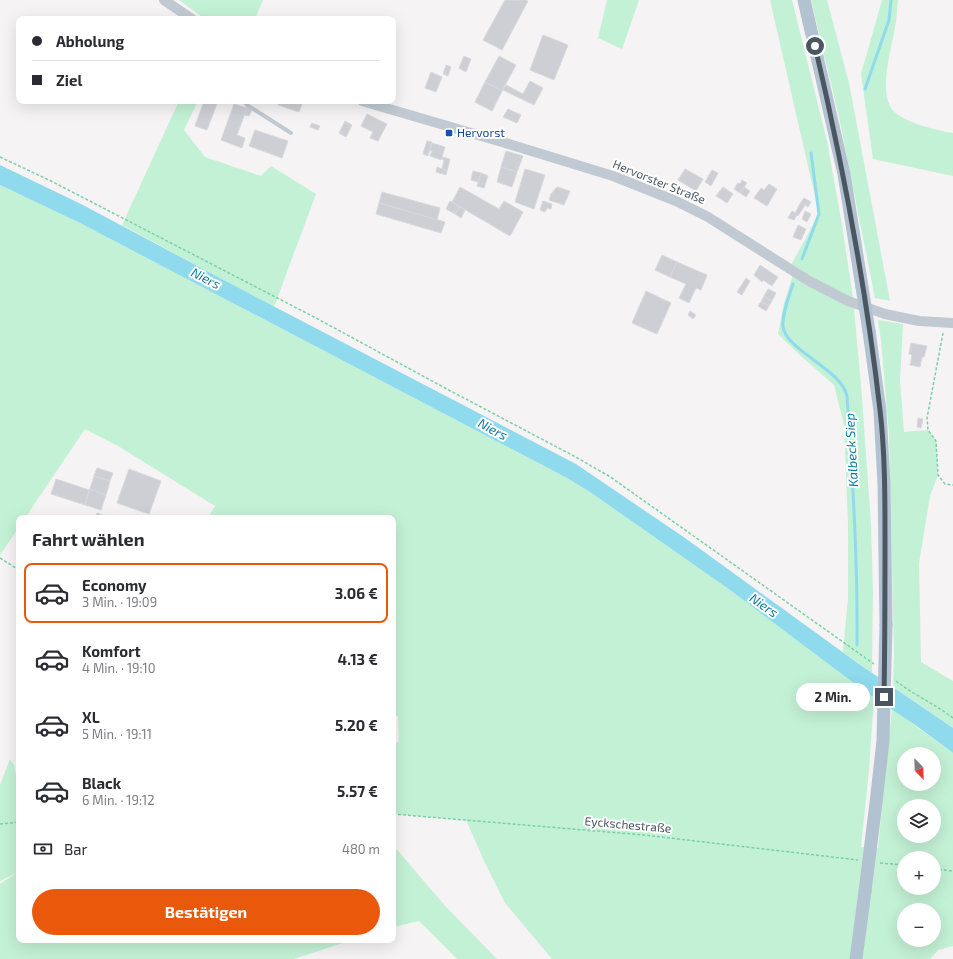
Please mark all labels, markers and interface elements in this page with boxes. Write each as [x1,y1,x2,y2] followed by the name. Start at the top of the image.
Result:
[56,32,124,50] text: Abholung
[806,37,824,55] route start
[56,71,82,89] text: Ziel
[457,125,505,139] place label: Hervorst
[444,128,454,138] marker: Hervorst
[611,156,708,206] street label: Hervorster Straße
[189,264,224,292] water label: Niers
[841,413,861,487] water label: Kalbeck Siep
[476,415,511,444] water label: Niers
[32,528,145,550] text: Fahrt wählen
[34,575,70,611] icon: car
[82,576,147,594] text: Economy
[335,584,378,602] text: 3.06 €
[747,590,782,621] water label: Niers
[82,594,157,610] text: 3 Min. · 19:09
[34,641,70,677] icon: car
[82,642,141,660] text: Komfort
[338,650,378,668] text: 4.13 €
[82,660,156,676] text: 4 Min. · 19:10
[796,683,870,711] callout: 2 Min.
[875,688,893,706] route end
[815,689,851,705] text: 2 Min.
[34,707,70,743] icon: car
[82,708,100,726] text: XL
[335,716,378,734] text: 5.20 €
[82,726,152,742] text: 5 Min. · 19:11
[897,747,941,791] north arrow
[897,747,941,947] map controls
[34,773,70,809] icon: car
[82,774,121,792] text: Black
[337,782,378,800] text: 5.57 €
[82,792,155,808] text: 6 Min. · 19:12
[897,799,941,843] button: layers
[584,813,672,835] street label: Eyckschestraße
[32,838,54,860] icon: cash
[64,840,88,858] text: Bar
[342,841,380,857] text: 480 m
[897,851,941,895] button: +
[32,889,380,935] button: Bestätigen
[897,903,941,947] button: −

